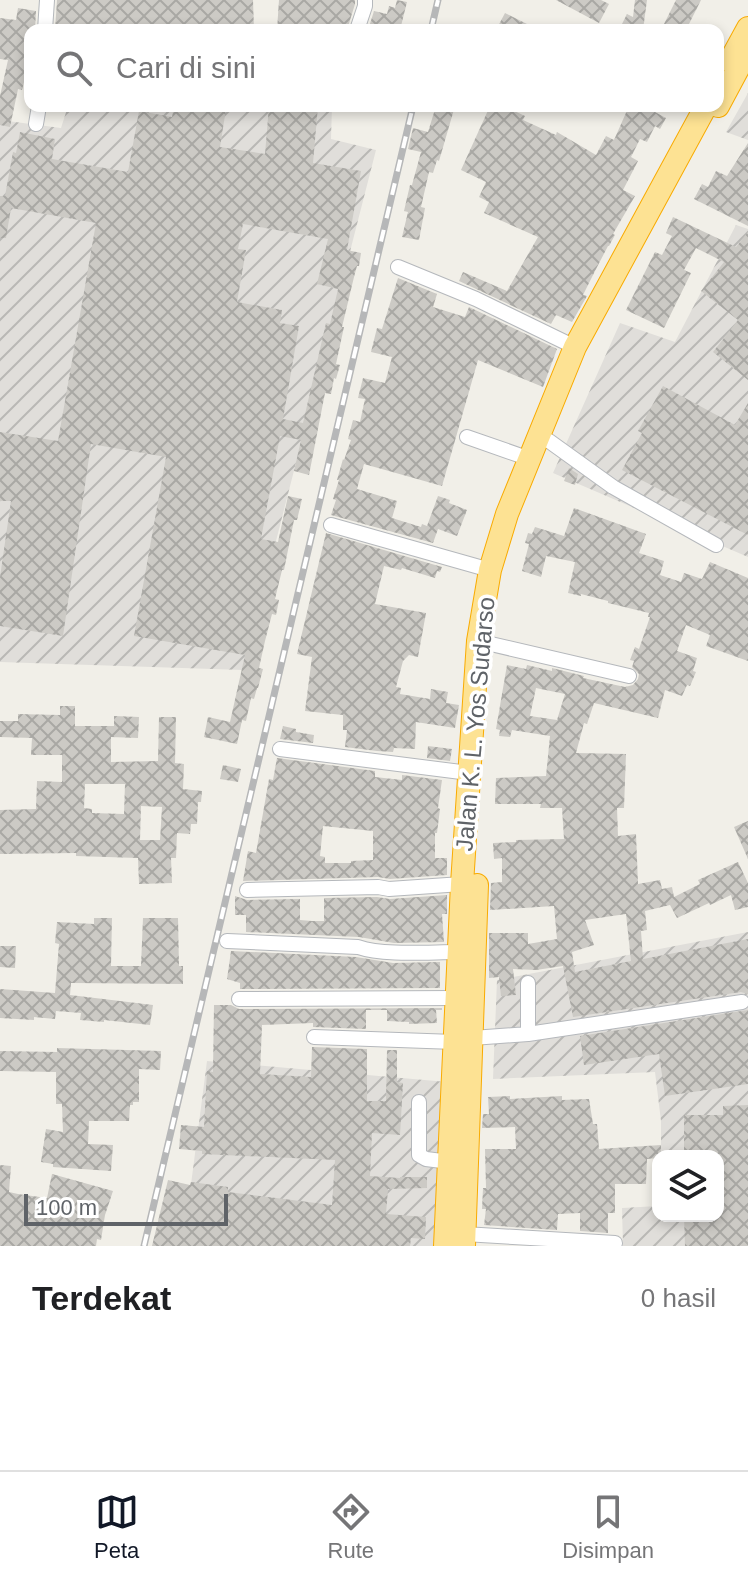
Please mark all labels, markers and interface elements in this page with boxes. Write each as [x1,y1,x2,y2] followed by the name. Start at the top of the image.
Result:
[24,24,724,112] search box
[52,46,96,90] icon: search
[116,51,256,84] text: Cari di sini
[450,596,500,852] street label: Jalan K. L. Yos Sudarso
[652,1150,724,1222] map controls
[652,1150,724,1222] button: layers
[24,1190,228,1226] scale bar
[36,1195,97,1220] text: 100 m
[32,1279,171,1317] text: Terdekat
[641,1283,716,1313] text: 0 hasil
[94,1490,139,1564] tab: Peta
[328,1490,374,1564] tab: Rute
[562,1490,654,1564] tab: Disimpan

